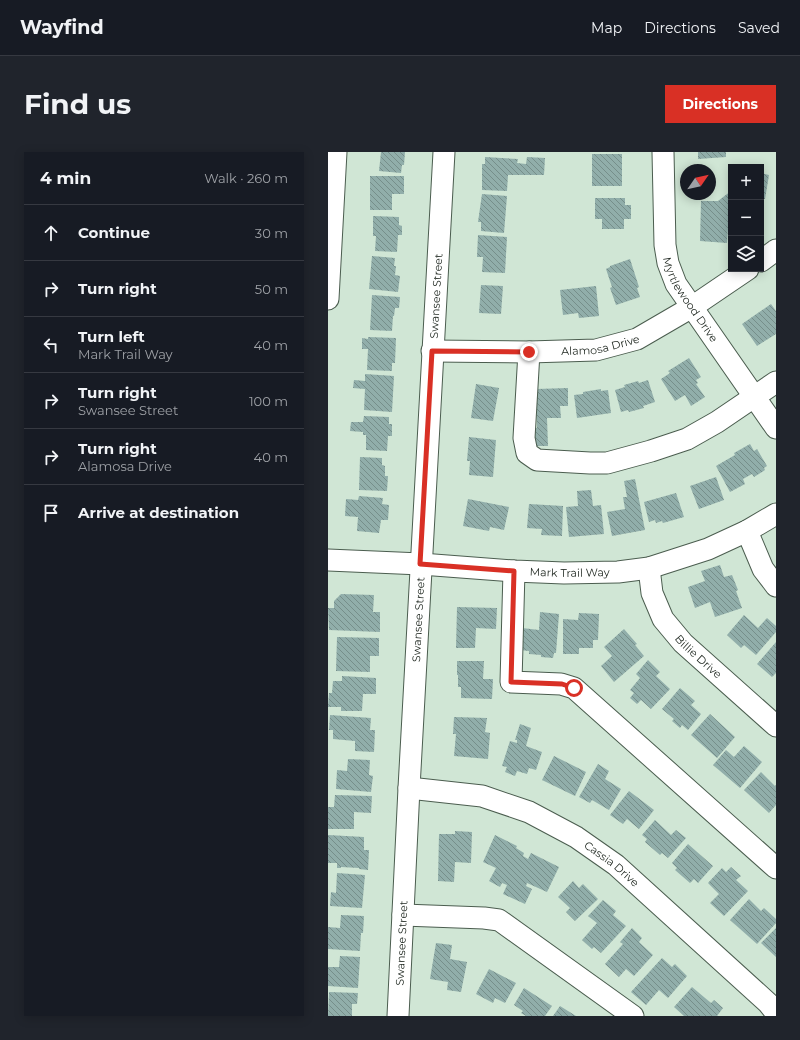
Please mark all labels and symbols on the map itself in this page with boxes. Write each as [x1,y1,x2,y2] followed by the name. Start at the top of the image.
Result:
[680,164,716,200] north arrow
[427,253,445,339] street label: Swansee Street
[660,256,721,345] street label: Myrtlewood Drive
[561,332,641,358] street label: Alamosa Drive
[520,343,538,361] route end
[529,565,610,580] street label: Mark Trail Way
[409,576,428,662] street label: Swansee Street
[672,632,725,682] street label: Billie Drive
[565,679,583,697] route start
[581,838,642,890] street label: Cassia Drive
[392,900,411,986] street label: Swansee Street

